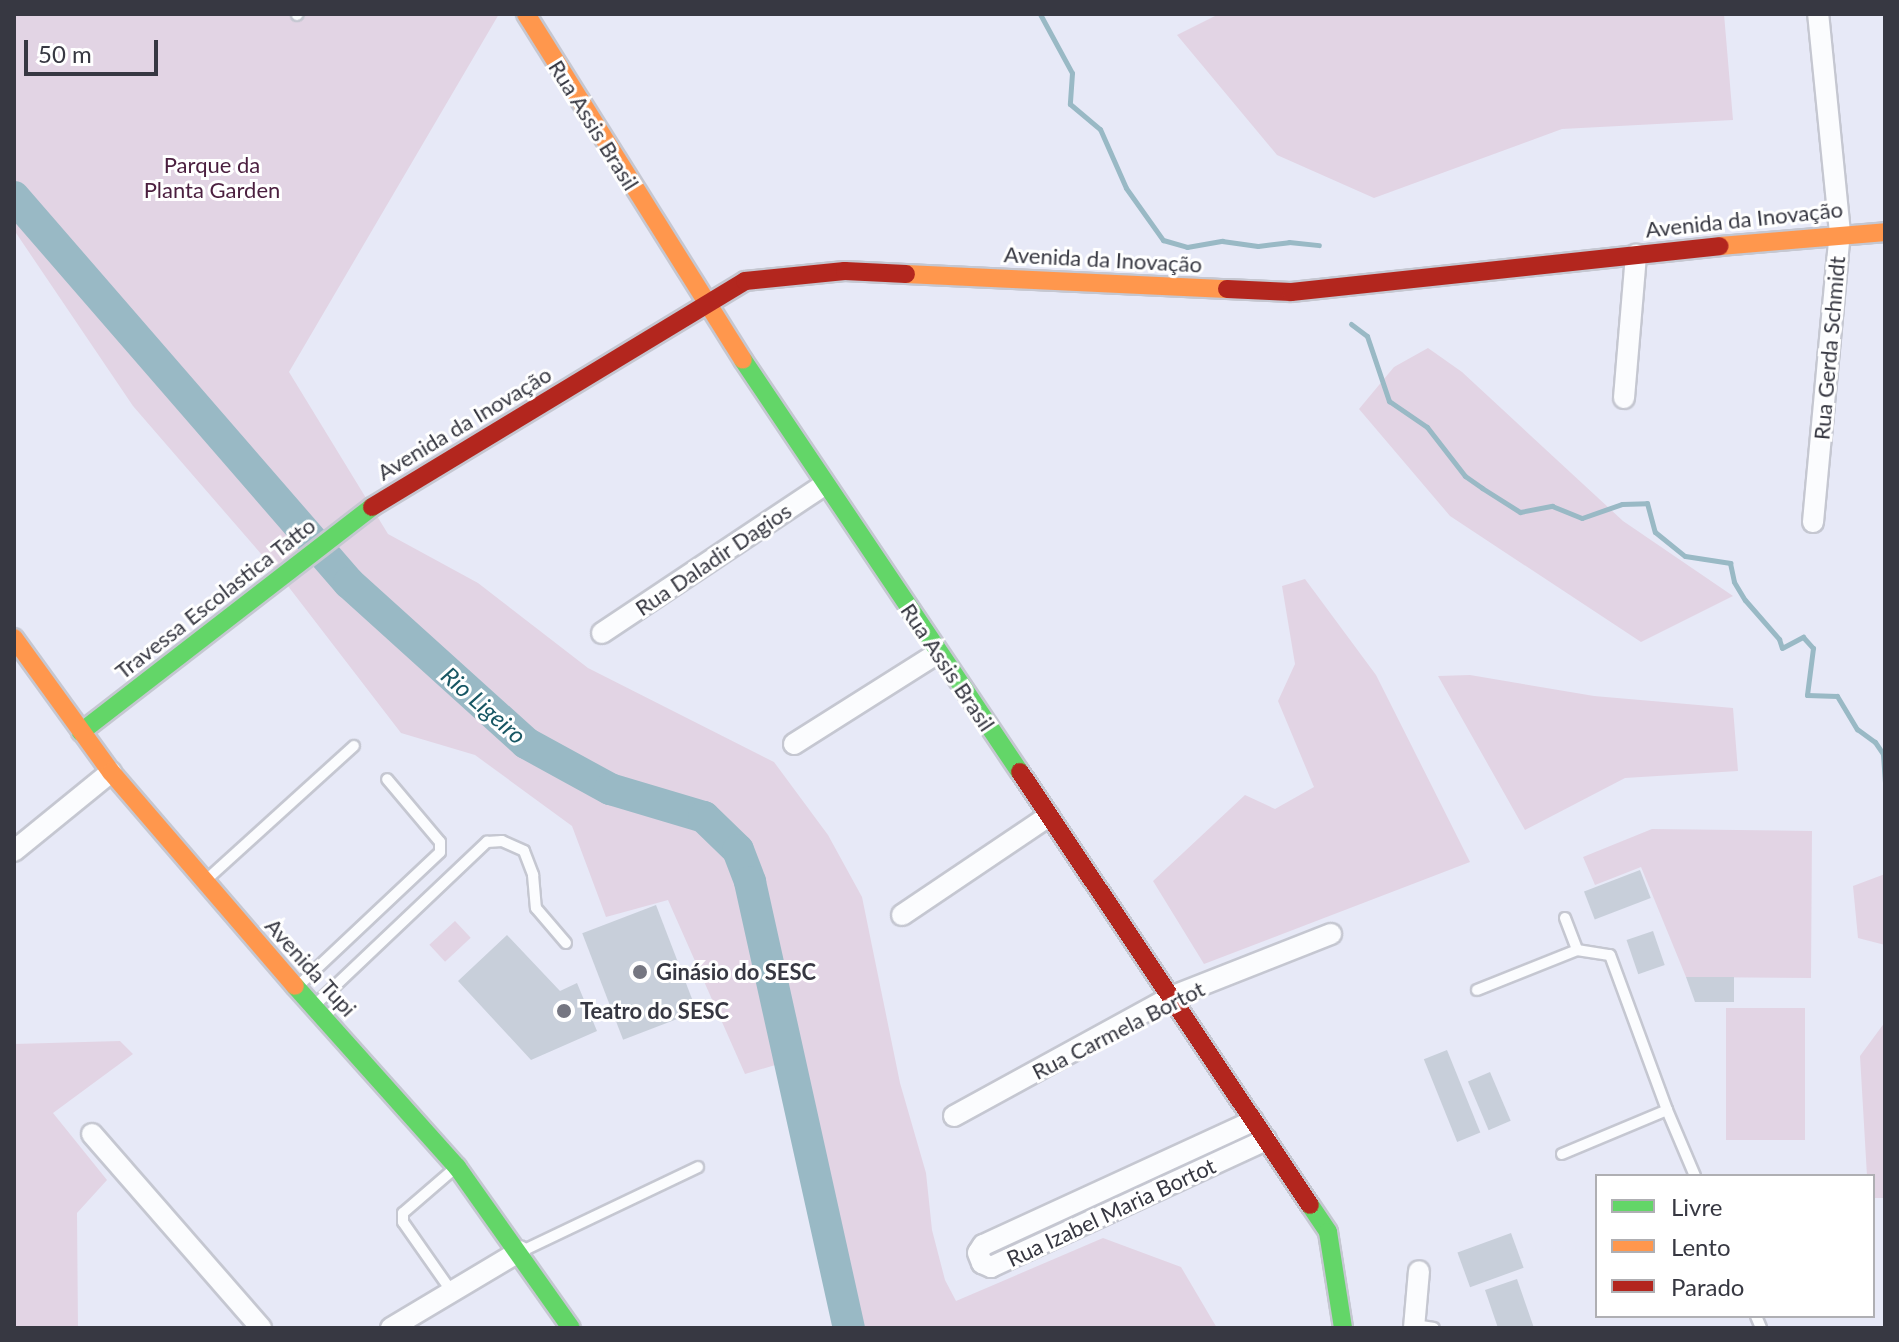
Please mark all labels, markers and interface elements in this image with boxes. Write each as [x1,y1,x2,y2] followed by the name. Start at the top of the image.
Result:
[28,24,162,74] scale bar
[38,39,92,68] text: 50 m
[543,55,645,195] street label: Rua Assis Brasil
[144,151,280,202] park label: Parque da Planta Garden
[1644,196,1844,242] street label: Avenida da Inovação
[1003,241,1203,277] street label: Avenida da Inovação
[1808,255,1850,441] street label: Rua Gerda Schmidt
[372,361,556,485] street label: Avenida da Inovação
[630,497,796,621] street label: Rua Daladir Dagios
[109,511,321,685] street label: Travessa Escolastica Tatto
[895,598,1001,736] street label: Rua Assis Brasil
[436,660,532,750] water label: Rio Ligeiro
[260,912,362,1022] street label: Avenida Tupi
[656,959,816,985] place label: Ginásio do SESC
[631,963,649,981] marker: Ginásio do SESC
[1027,975,1209,1085] street label: Rua Carmela Bortot
[580,998,729,1024] place label: Teatro do SESC
[555,1002,573,1020] marker: Teatro do SESC
[1002,1152,1220,1272] street label: Rua Izabel Maria Bortot
[1595,1174,1875,1318] legend
[1671,1192,1722,1221] text: Livre
[1671,1232,1731,1261] text: Lento
[1671,1272,1744,1301] text: Parado

